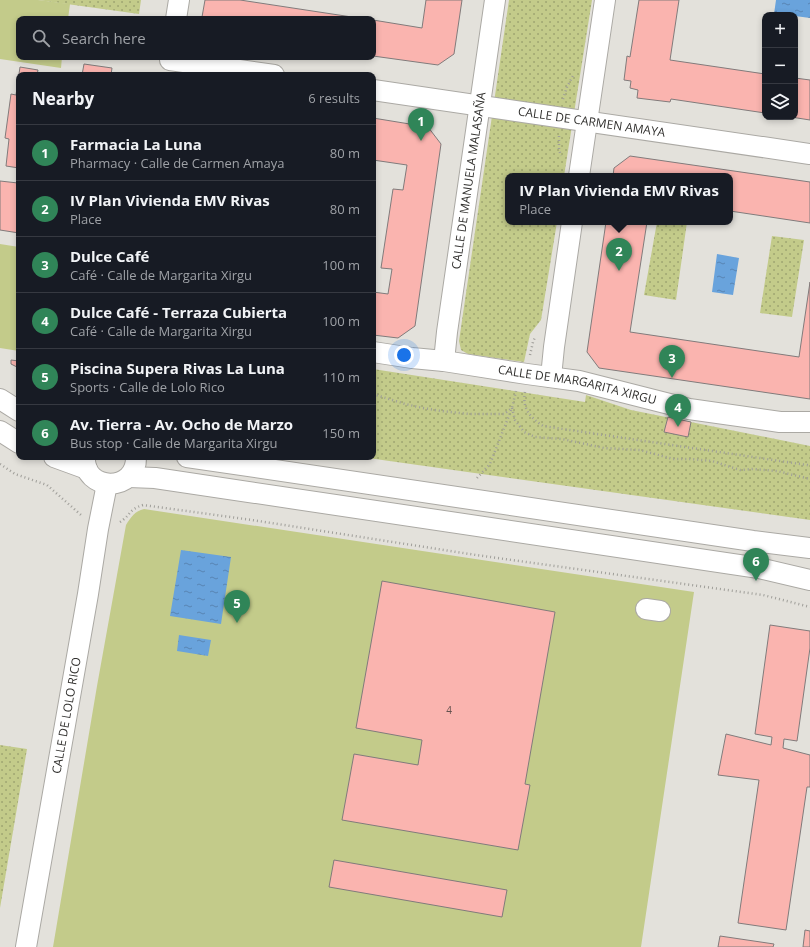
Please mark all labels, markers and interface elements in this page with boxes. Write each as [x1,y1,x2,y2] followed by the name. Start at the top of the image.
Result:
[762,12,798,120] map controls
[762,12,798,48] button: +
[16,16,376,60] search box
[30,27,52,49] icon: search
[62,28,146,48] text: Search here
[762,48,798,84] button: −
[762,84,798,120] button: layers
[32,87,94,110] text: Nearby
[308,89,360,107] text: 6 results
[447,90,490,270] street label: CALLE DE MANUELA MALASAÑA
[517,102,667,141] street label: CALLE DE CARMEN AMAYA
[408,108,434,141] pin: 1
[70,134,202,154] text: Farmacia La Luna
[41,144,49,162] text: 1
[330,144,360,162] text: 80 m
[70,154,284,172] text: Pharmacy · Calle de Carmen Amaya
[505,173,733,225] popup
[519,180,719,200] text: IV Plan Vivienda EMV Rivas
[70,190,270,210] text: IV Plan Vivienda EMV Rivas
[41,200,49,218] text: 2
[330,200,360,218] text: 80 m
[519,200,551,218] text: Place
[70,210,102,228] text: Place
[606,238,632,271] pin: 2
[70,246,149,266] text: Dulce Café
[41,256,49,274] text: 3
[322,256,360,274] text: 100 m
[70,266,252,284] text: Café · Calle de Margarita Xirgu
[70,302,287,322] text: Dulce Café - Terraza Cubierta
[41,312,49,330] text: 4
[322,312,360,330] text: 100 m
[70,322,252,340] text: Café · Calle de Margarita Xirgu
[394,345,414,365] your location
[659,345,685,378] pin: 3
[70,358,285,378] text: Piscina Supera Rivas La Luna
[497,361,658,408] street label: CALLE DE MARGARITA XIRGU
[41,368,49,386] text: 5
[322,368,360,386] text: 110 m
[70,378,225,396] text: Sports · Calle de Lolo Rico
[665,394,691,427] pin: 4
[70,414,293,434] text: Av. Tierra - Av. Ocho de Marzo
[41,424,49,442] text: 6
[322,424,360,442] text: 150 m
[70,434,277,452] text: Bus stop · Calle de Margarita Xirgu
[743,548,769,581] pin: 6
[224,590,250,623] pin: 5
[48,656,85,775] street label: CALLE DE LOLO RICO
[446,703,452,717] house number: 4

